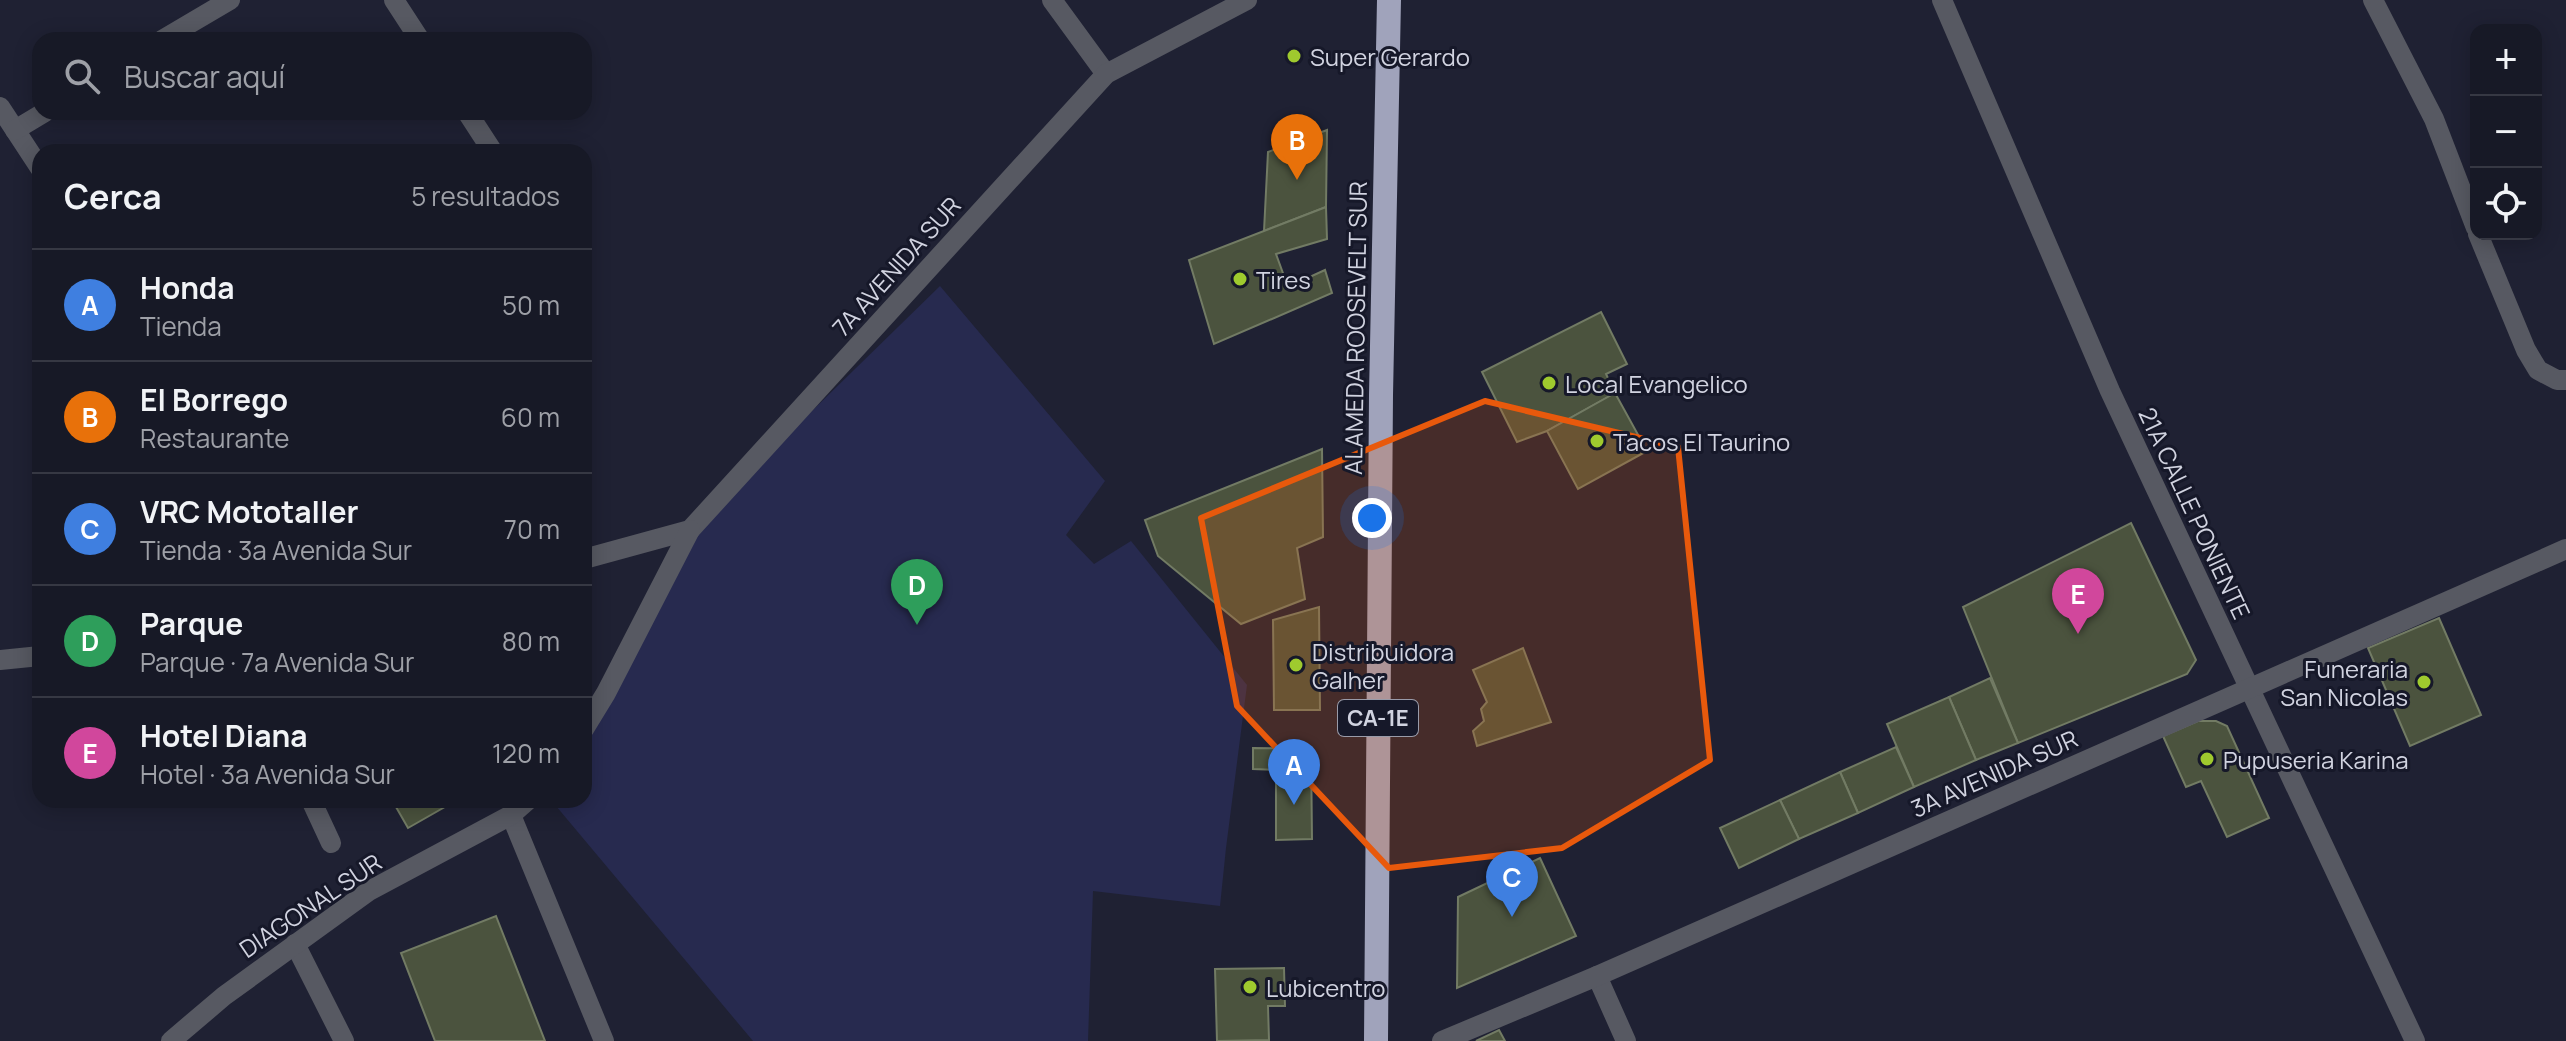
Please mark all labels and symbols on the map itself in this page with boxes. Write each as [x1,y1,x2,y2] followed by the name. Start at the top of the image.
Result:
[1310,40,1470,73] place label: Super Gerardo
[1285,47,1303,65] marker: Super Gerardo
[1271,114,1323,180] pin: B
[1336,181,1374,475] street label: ALAMEDA ROOSEVELT SUR
[824,189,968,343] street label: 7A AVENIDA SUR
[1256,263,1311,296] place label: Tires
[1231,270,1249,288] marker: Tires
[1565,367,1748,400] place label: Local Evangelico
[1540,374,1558,392] marker: Local Evangelico
[2131,402,2259,624] street label: 21A CALLE PONIENTE
[1613,425,1790,458] place label: Tacos El Taurino
[1588,432,1606,450] marker: Tacos El Taurino
[1352,498,1392,538] your location
[891,559,943,625] pin: D
[2052,568,2104,634] pin: E
[1312,635,1454,696] place label: Distribuidora Galher
[2280,652,2408,713] place label: Funeraria San Nicolas
[1287,656,1305,674] marker: Distribuidora Galher
[2415,673,2433,691] marker: Funeraria San Nicolas
[1338,700,1418,736] road number: CA-1E
[1905,721,2083,825] street label: 3A AVENIDA SUR
[1268,739,1320,805] pin: A
[2223,743,2409,776] place label: Pupuseria Karina
[2198,750,2216,768] marker: Pupuseria Karina
[232,845,388,965] street label: DIAGONAL SUR
[1486,851,1538,917] pin: C
[1266,971,1385,1004] place label: Lubicentro
[1241,978,1259,996] marker: Lubicentro

